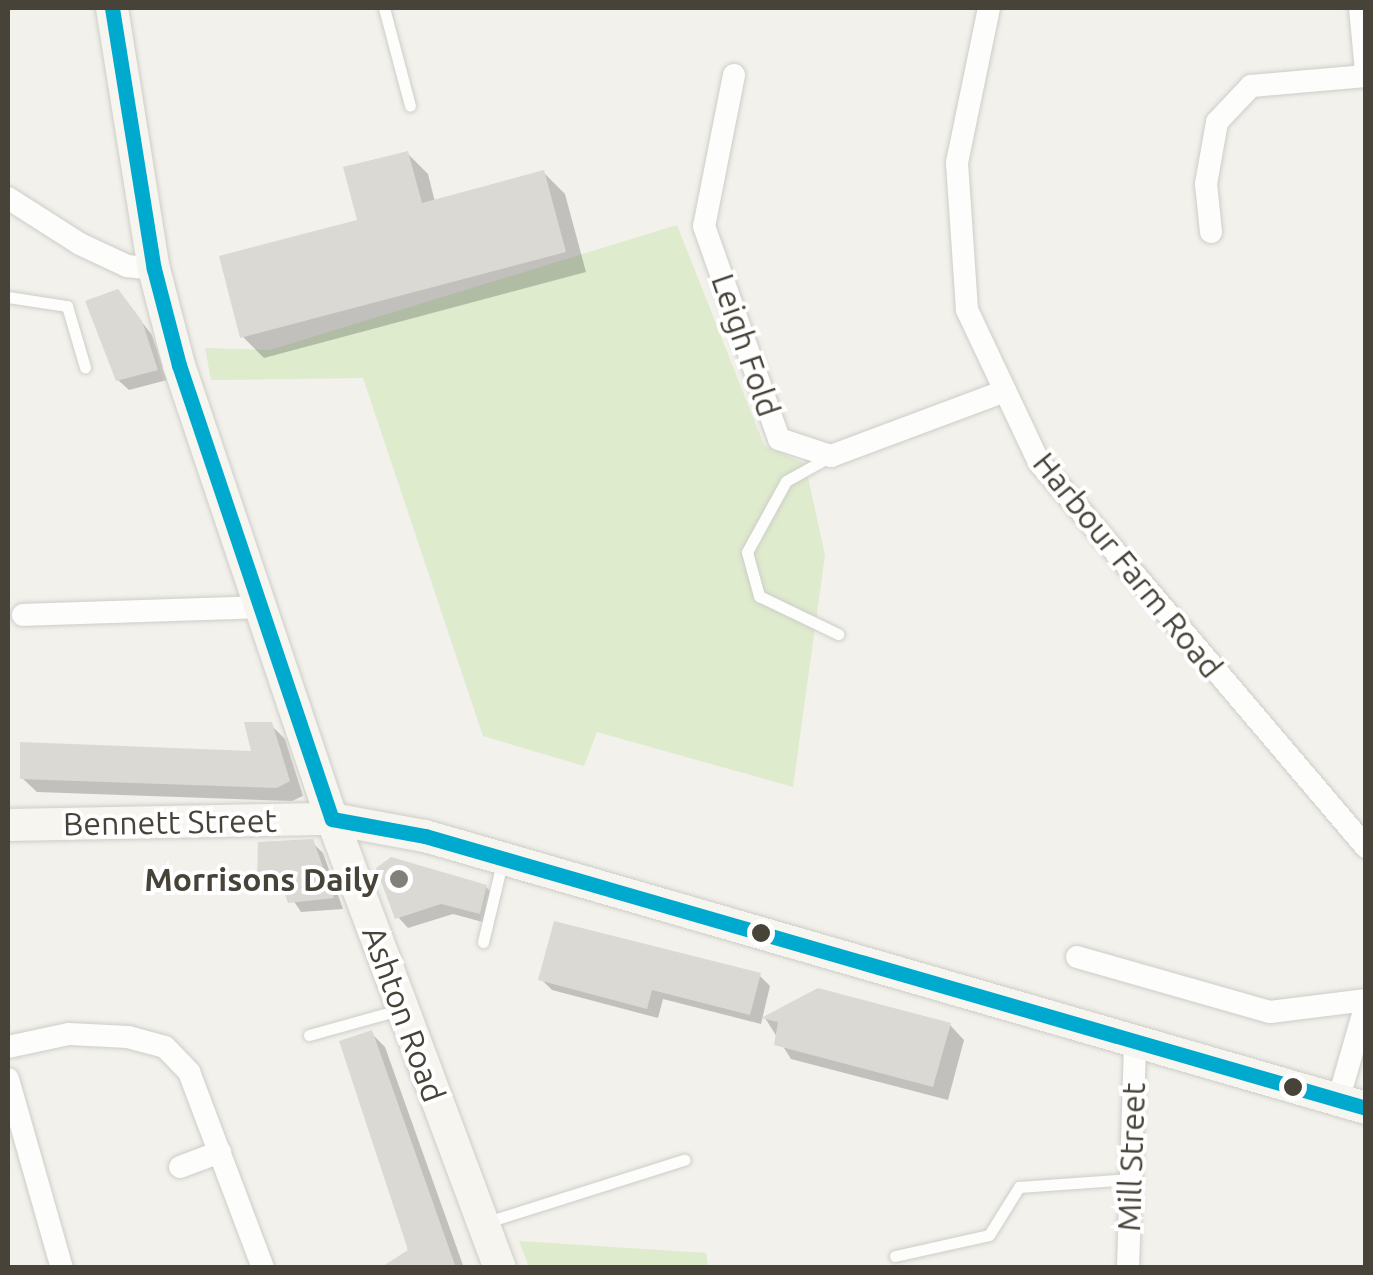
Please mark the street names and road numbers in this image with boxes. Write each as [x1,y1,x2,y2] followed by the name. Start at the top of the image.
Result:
[704,269,788,421] street label: Leigh Fold
[1025,445,1231,685] street label: Harbour Farm Road
[63,801,277,843] street label: Bennett Street
[354,921,454,1107] street label: Ashton Road
[1109,1082,1153,1232] street label: Mill Street

